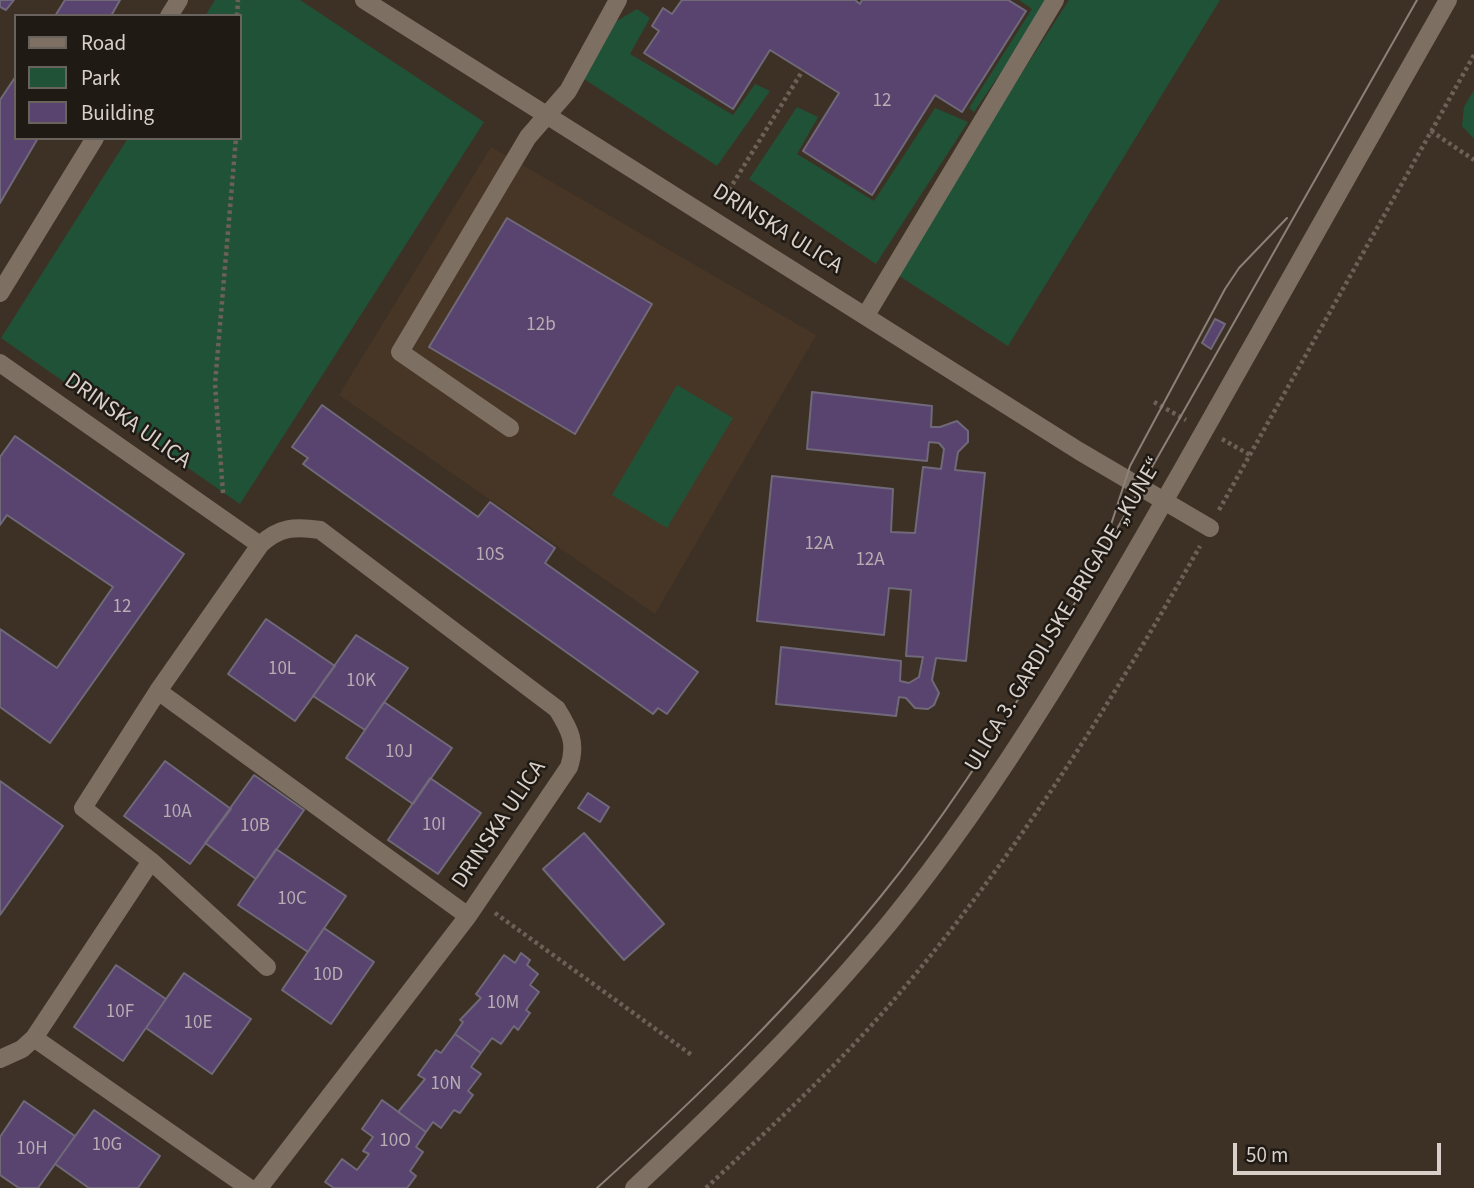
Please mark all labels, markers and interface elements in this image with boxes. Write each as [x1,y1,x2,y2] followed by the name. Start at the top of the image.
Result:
[14,14,242,140] legend
[81,28,126,58] text: Road
[81,63,120,93] text: Park
[873,91,891,113] house number: 12
[81,98,154,128] text: Building
[707,179,847,281] street label: DRINSKA ULICA
[526,315,556,337] house number: 12b
[58,368,196,476] street label: DRINSKA ULICA
[960,453,1170,777] street label: ULICA 3. GARDIJSKE BRIGADE „KUNE“
[804,534,834,556] house number: 12A
[475,545,505,567] house number: 10S
[855,550,885,572] house number: 12A
[113,597,131,619] house number: 12
[268,659,296,681] house number: 10L
[346,671,376,693] house number: 10K
[385,742,413,764] house number: 10J
[447,756,553,894] street label: DRINSKA ULICA
[162,802,192,824] house number: 10A
[422,815,446,837] house number: 10I
[240,816,270,838] house number: 10B
[277,889,307,911] house number: 10C
[313,965,343,987] house number: 10D
[487,993,519,1015] house number: 10M
[106,1002,134,1024] house number: 10F
[184,1013,212,1035] house number: 10E
[430,1074,462,1096] house number: 10N
[1236,1128,1444,1172] scale bar
[379,1131,411,1153] house number: 10O
[92,1135,122,1157] house number: 10G
[16,1139,48,1161] house number: 10H
[1246,1140,1288,1170] text: 50 m

